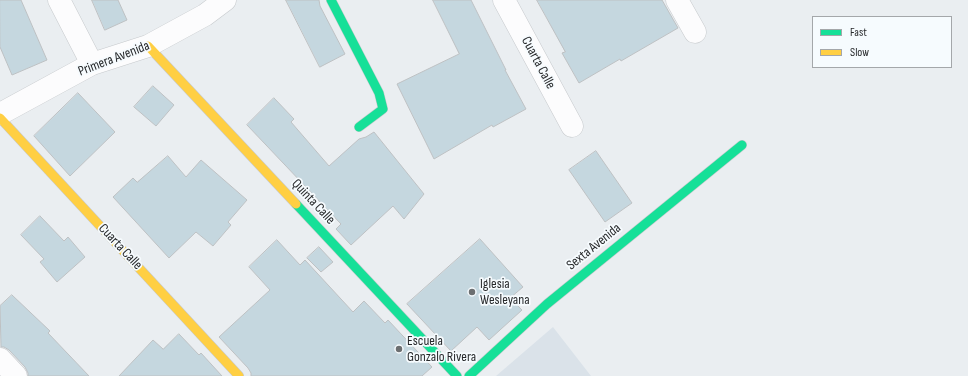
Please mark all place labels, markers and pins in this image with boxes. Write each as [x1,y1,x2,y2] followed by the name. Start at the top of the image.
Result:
[480,276,530,308] place label: Iglesia Wesleyana
[467,287,477,297] marker: Iglesia Wesleyana
[407,333,476,366] place label: Escuela Gonzalo Rivera
[394,344,404,354] marker: Escuela Gonzalo Rivera

